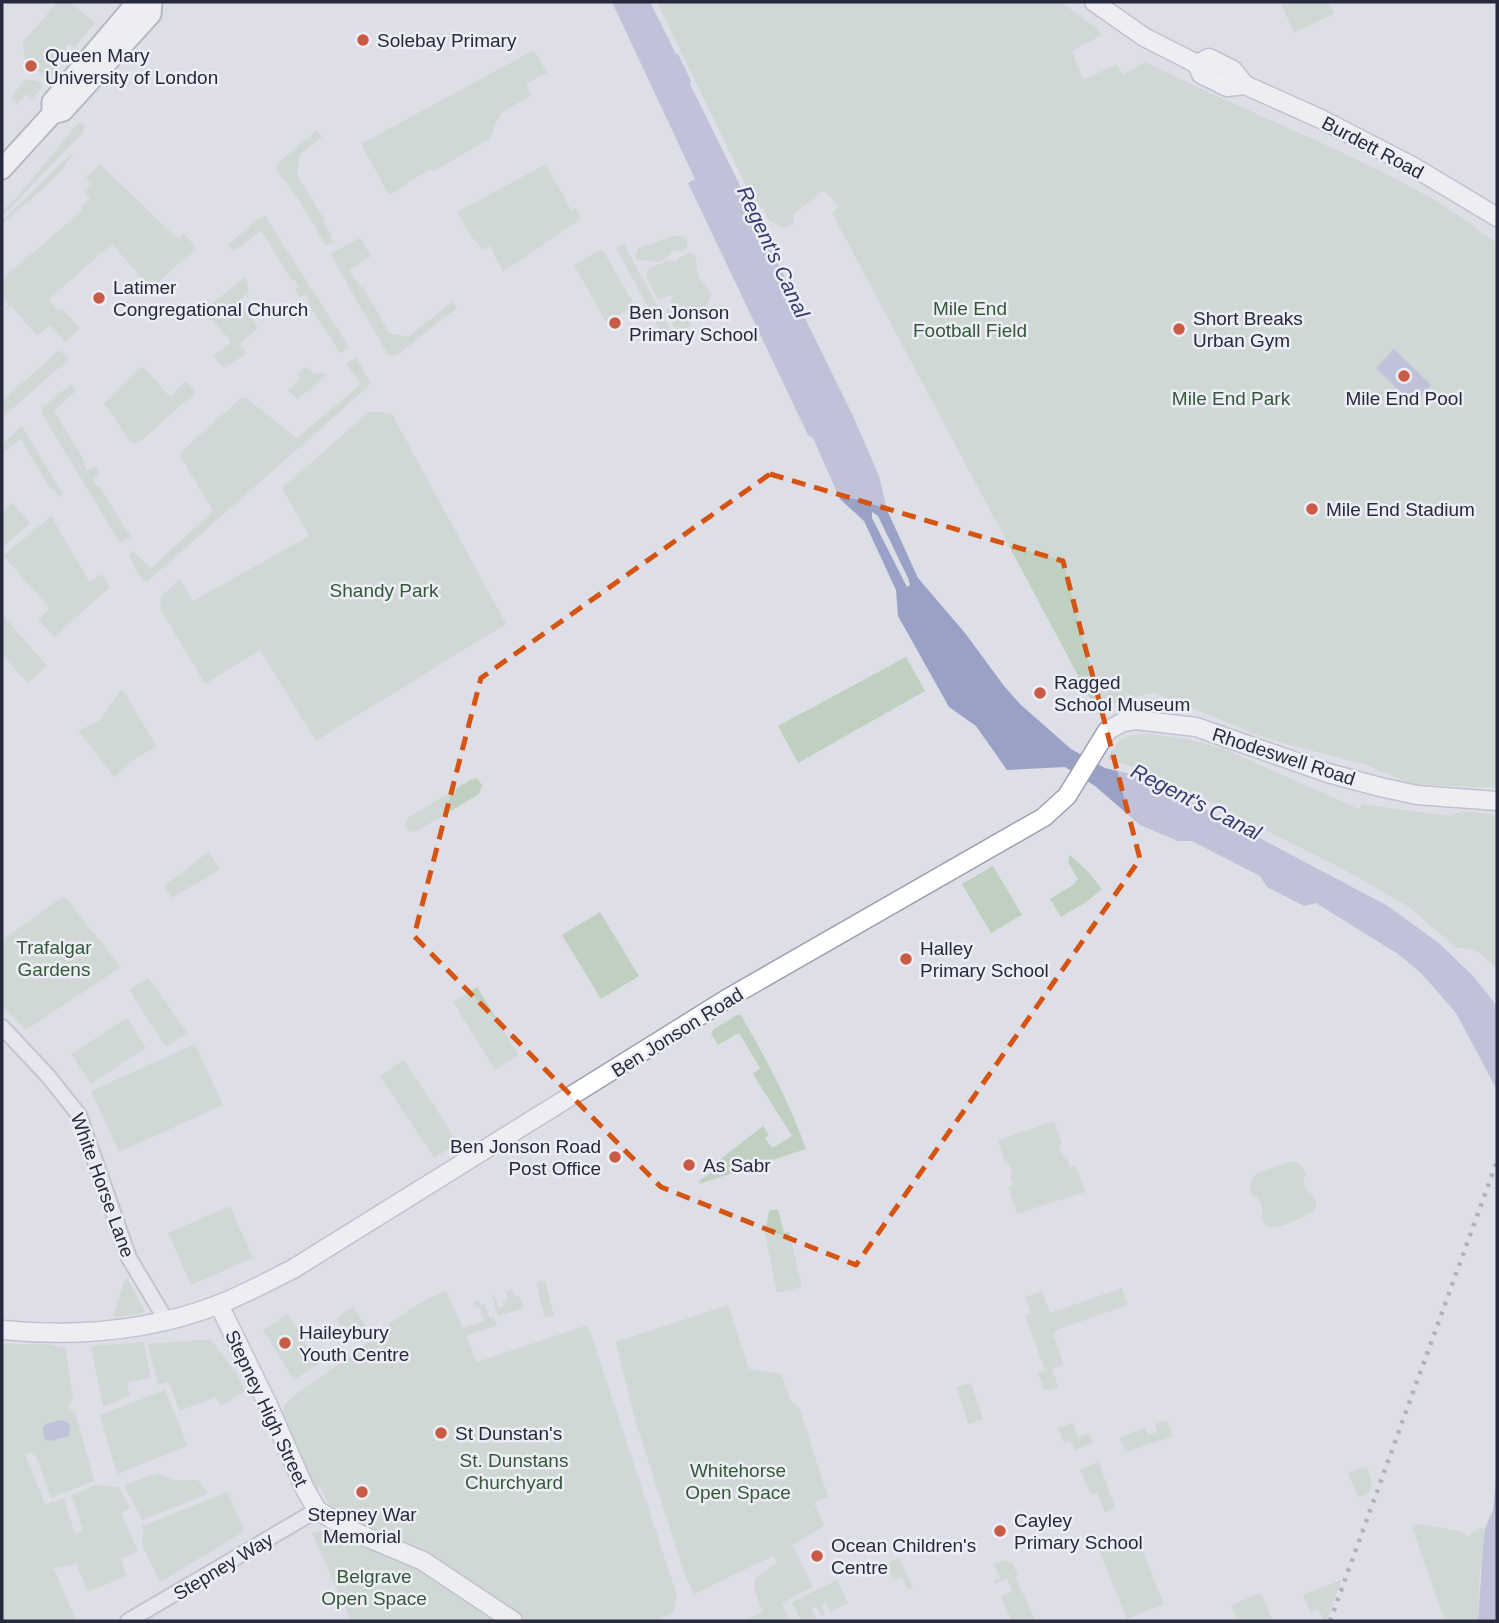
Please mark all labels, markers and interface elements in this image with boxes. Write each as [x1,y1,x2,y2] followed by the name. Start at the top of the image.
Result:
[377,30,517,51] place label: Solebay Primary
[355,32,371,48] marker: Solebay Primary
[45,45,218,88] place label: Queen Mary University of London
[23,58,39,74] marker: Queen Mary University of London
[1318,112,1427,183] street label: Burdett Road
[733,182,815,323] water label: Regent's Canal
[113,277,308,320] place label: Latimer Congregational Church
[91,290,107,306] marker: Latimer Congregational Church
[913,298,1027,341] park label: Mile End Football Field
[629,302,758,345] place label: Ben Jonson Primary School
[1193,308,1303,351] place label: Short Breaks Urban Gym
[607,315,623,331] marker: Ben Jonson Primary School
[1171,321,1187,337] marker: Short Breaks Urban Gym
[1396,368,1412,384] marker: Mile End Pool
[1172,388,1291,409] park label: Mile End Park
[1345,388,1463,409] place label: Mile End Pool
[1326,499,1475,520] place label: Mile End Stadium
[1304,501,1320,517] marker: Mile End Stadium
[330,580,439,601] park label: Shandy Park
[1054,672,1190,715] place label: Ragged School Museum
[1032,685,1048,701] marker: Ragged School Museum
[1210,723,1358,789] street label: Rhodeswell Road
[1127,759,1266,845] water label: Regent's Canal
[16,937,92,980] park label: Trafalgar Gardens
[920,938,1049,981] place label: Halley Primary School
[898,951,914,967] marker: Halley Primary School
[608,983,747,1081] street label: Ben Jonson Road
[67,1110,138,1260] street label: White Horse Lane
[450,1136,601,1179] place label: Ben Jonson Road Post Office
[607,1149,623,1165] marker: Ben Jonson Road Post Office
[703,1155,771,1176] place label: As Sabr
[681,1157,697,1173] marker: As Sabr
[299,1322,409,1365] place label: Haileybury Youth Centre
[221,1327,312,1490] street label: Stepney High Street
[277,1335,293,1351] marker: Haileybury Youth Centre
[455,1423,562,1444] place label: St Dunstan's
[433,1425,449,1441] marker: St Dunstan's
[460,1450,568,1493] park label: St. Dunstans Churchyard
[685,1460,791,1503] park label: Whitehorse Open Space
[354,1484,370,1500] marker: Stepney War Memorial
[307,1504,417,1547] place label: Stepney War Memorial
[1014,1510,1143,1553] place label: Cayley Primary School
[992,1523,1008,1539] marker: Cayley Primary School
[170,1528,277,1604] street label: Stepney Way
[831,1535,976,1578] place label: Ocean Children's Centre
[809,1548,825,1564] marker: Ocean Children's Centre
[321,1566,427,1609] park label: Belgrave Open Space

